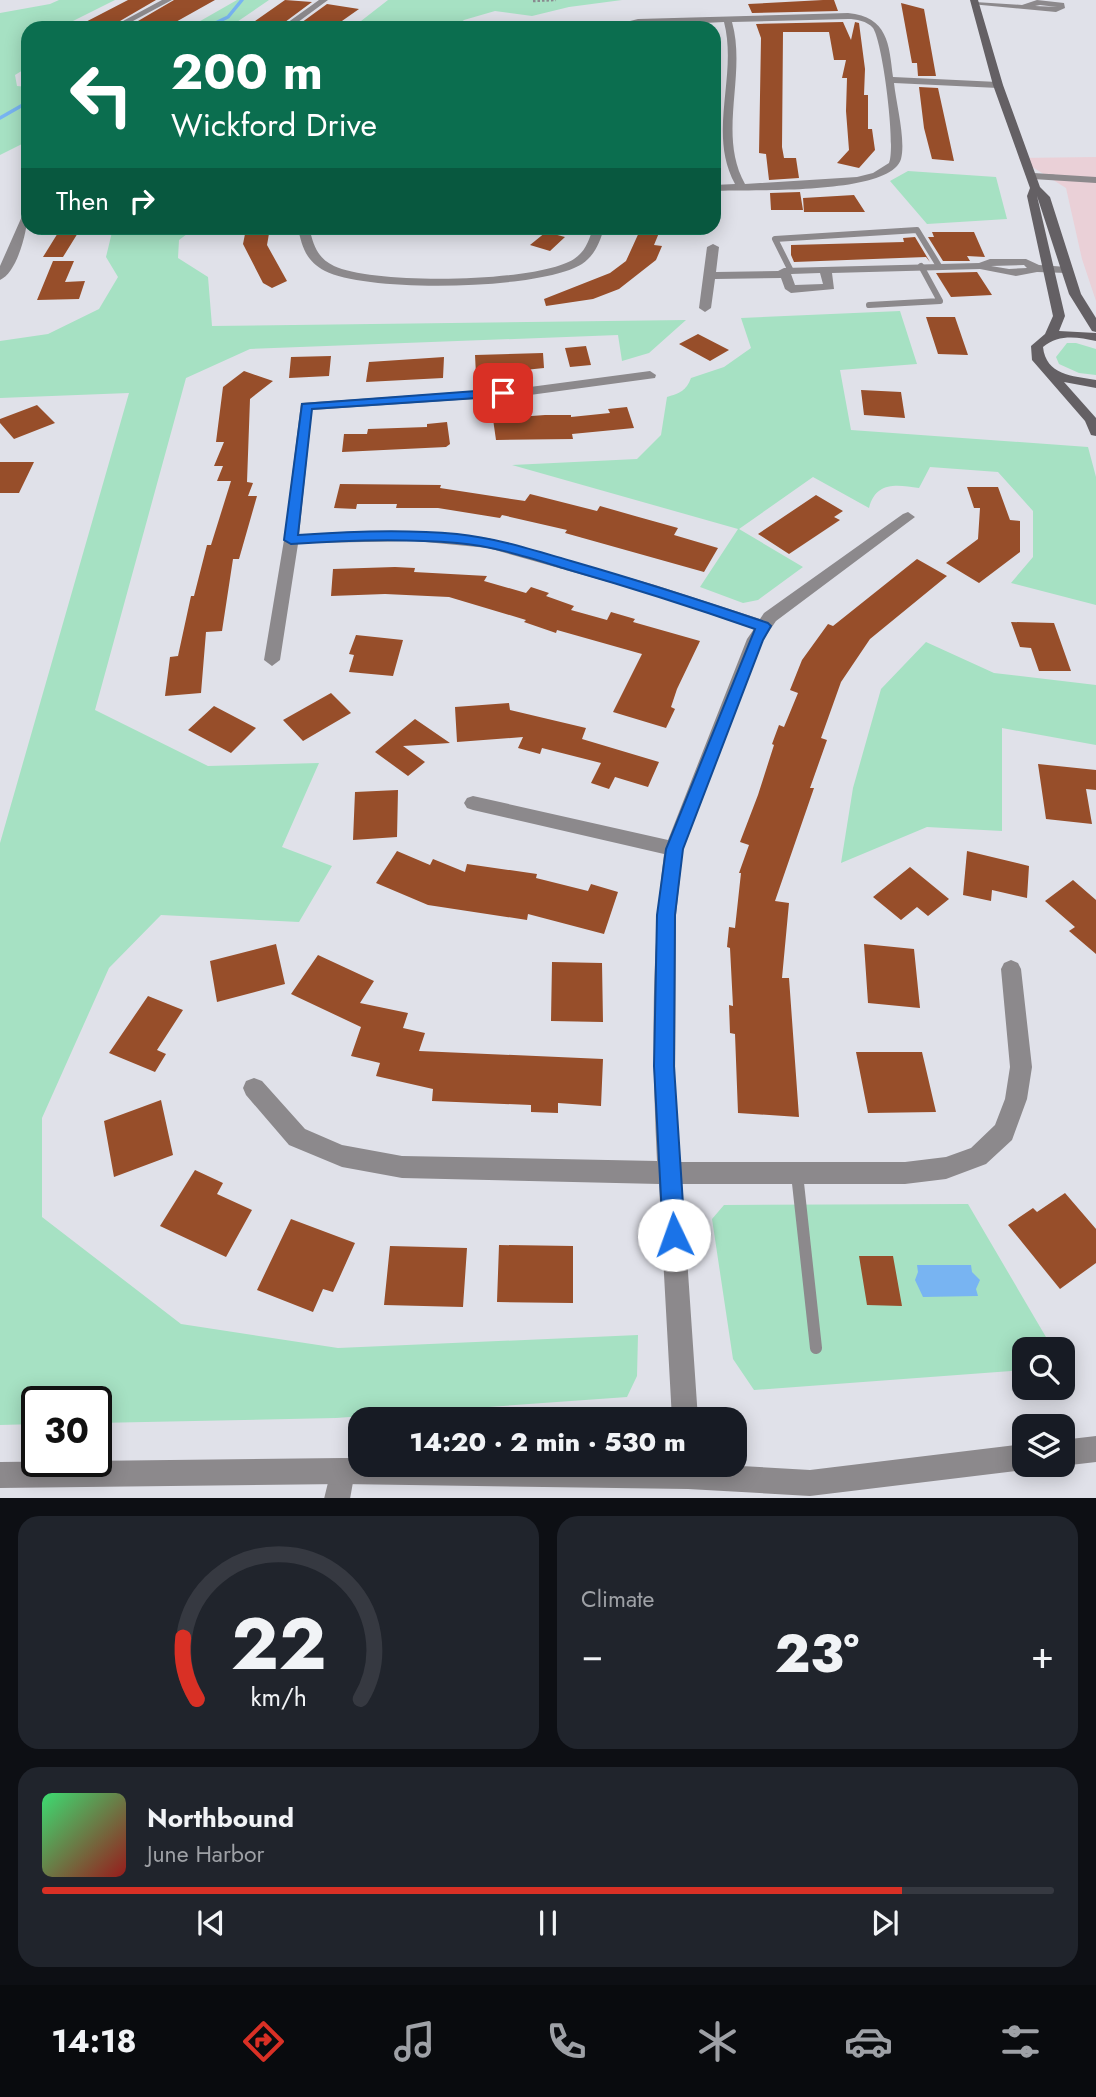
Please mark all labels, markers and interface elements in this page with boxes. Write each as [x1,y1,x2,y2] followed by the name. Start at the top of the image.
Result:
[171,37,323,107] text: 200 m
[56,49,147,140] icon: left
[171,102,377,148] text: Wickford Drive
[56,182,109,220] text: Then
[123,182,161,220] icon: right
[473,363,533,423] pin
[484,374,522,412] icon: arrive
[637,1198,711,1272] position arrow
[1012,1337,1075,1477] map controls
[1012,1337,1075,1400] button: search
[21,1386,112,1477] speed limit sign: 30
[1012,1414,1075,1477] button: layers
[409,1423,686,1461] text: 14:20 · 2 min · 530 m
[581,1582,654,1616] text: Climate
[231,1591,326,1696] text: 22
[775,1616,859,1692] text: 23°
[581,1627,603,1682] text: −
[1031,1627,1054,1682] text: +
[250,1678,307,1714] text: km/h
[147,1799,294,1837] text: Northbound
[147,1837,264,1871] text: June Harbor
[192,1904,230,1942] icon: previous
[529,1904,567,1942] icon: pause
[866,1904,904,1942] icon: next
[239,2017,288,2066] icon: directions
[390,2017,439,2066] icon: music
[542,2017,591,2066] icon: phone
[693,2017,742,2066] icon: climate
[844,2017,893,2066] icon: car
[996,2017,1045,2066] icon: filters
[51,2018,136,2064] text: 14:18

